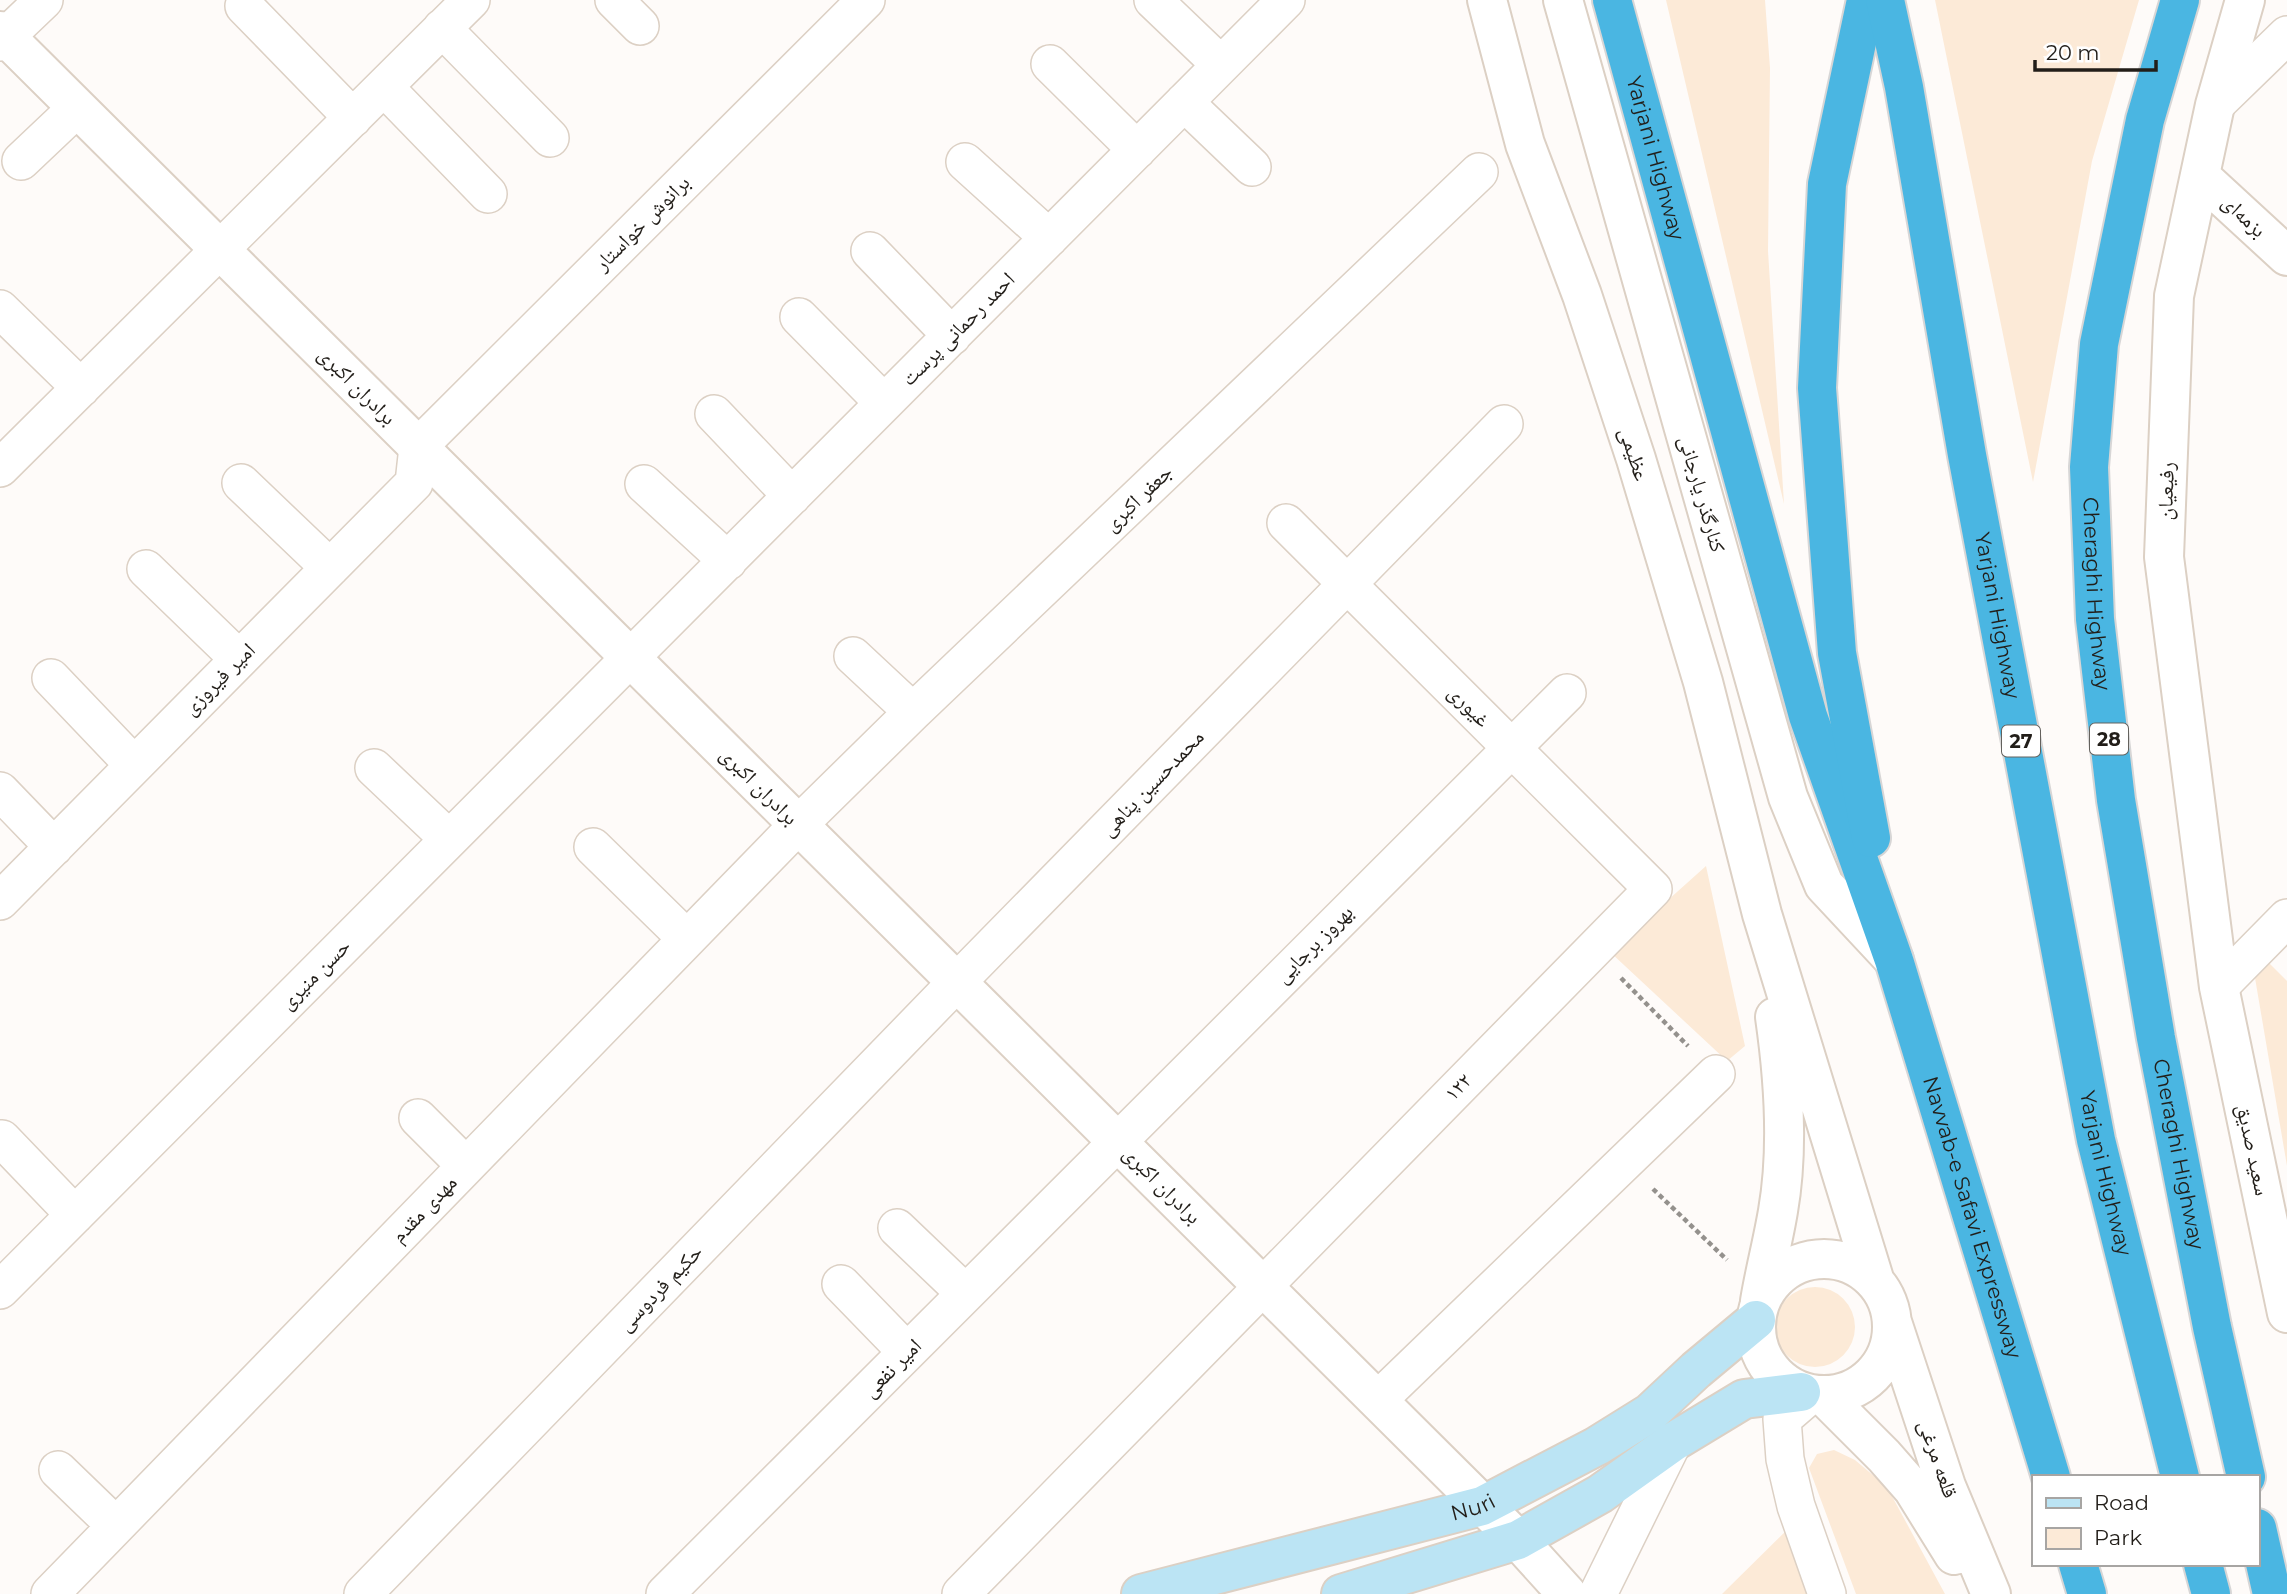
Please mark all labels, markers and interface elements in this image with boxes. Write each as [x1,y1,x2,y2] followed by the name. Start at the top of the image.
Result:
[2035,28,2156,72] scale bar
[2046,40,2100,65] text: 20 m
[1621,73,1690,243] street label: Yarjani Highway
[588,170,695,277] street label: برانوش خواستار
[2217,189,2272,242] street label: بزمه‌ای
[896,267,1020,391] street label: احمد رحمانی پرست
[313,341,402,430] street label: برادران اکبری
[1613,424,1655,484] street label: عظیمی
[1673,433,1731,556] street label: کنارگذر یارجانی
[1098,459,1177,536] street label: جعفر اکبری
[2152,461,2179,521] street label: رفیعیان
[2078,496,2116,692] street label: Cheraghi Highway
[1970,530,2026,702] street label: Yarjani Highway
[177,637,260,720] street label: امیر فیروزی
[1443,679,1496,732] street label: غیوری
[1095,724,1209,842] street label: محمدحسین پناهی
[2090,724,2128,754] road number: 28
[2002,726,2040,756] road number: 27
[715,741,804,830] street label: برادران اکبری
[1269,899,1359,989] street label: بهروز برجایی
[274,933,356,1015] street label: حسن منیری
[2148,1056,2210,1252] street label: Cheraghi Highway
[1439,1068,1476,1106] street label: ۱۲۲
[1918,1073,2027,1362] street label: Navvab-e Safavi Expressway
[2075,1089,2138,1259] street label: Yarjani Highway
[2231,1102,2275,1198] street label: سعید صدیق
[1118,1140,1207,1229] street label: برادران اکبری
[385,1170,463,1249] street label: مهدی مقدم
[612,1239,709,1338] street label: حکیم فردوسی
[857,1333,927,1403] street label: امیر نفعی
[1913,1417,1963,1501] street label: قلعه مرغی
[2032,1475,2259,1566] legend
[1448,1488,1499,1526] street label: Nuri
[2094,1490,2149,1515] text: Road
[2094,1525,2142,1550] text: Park

